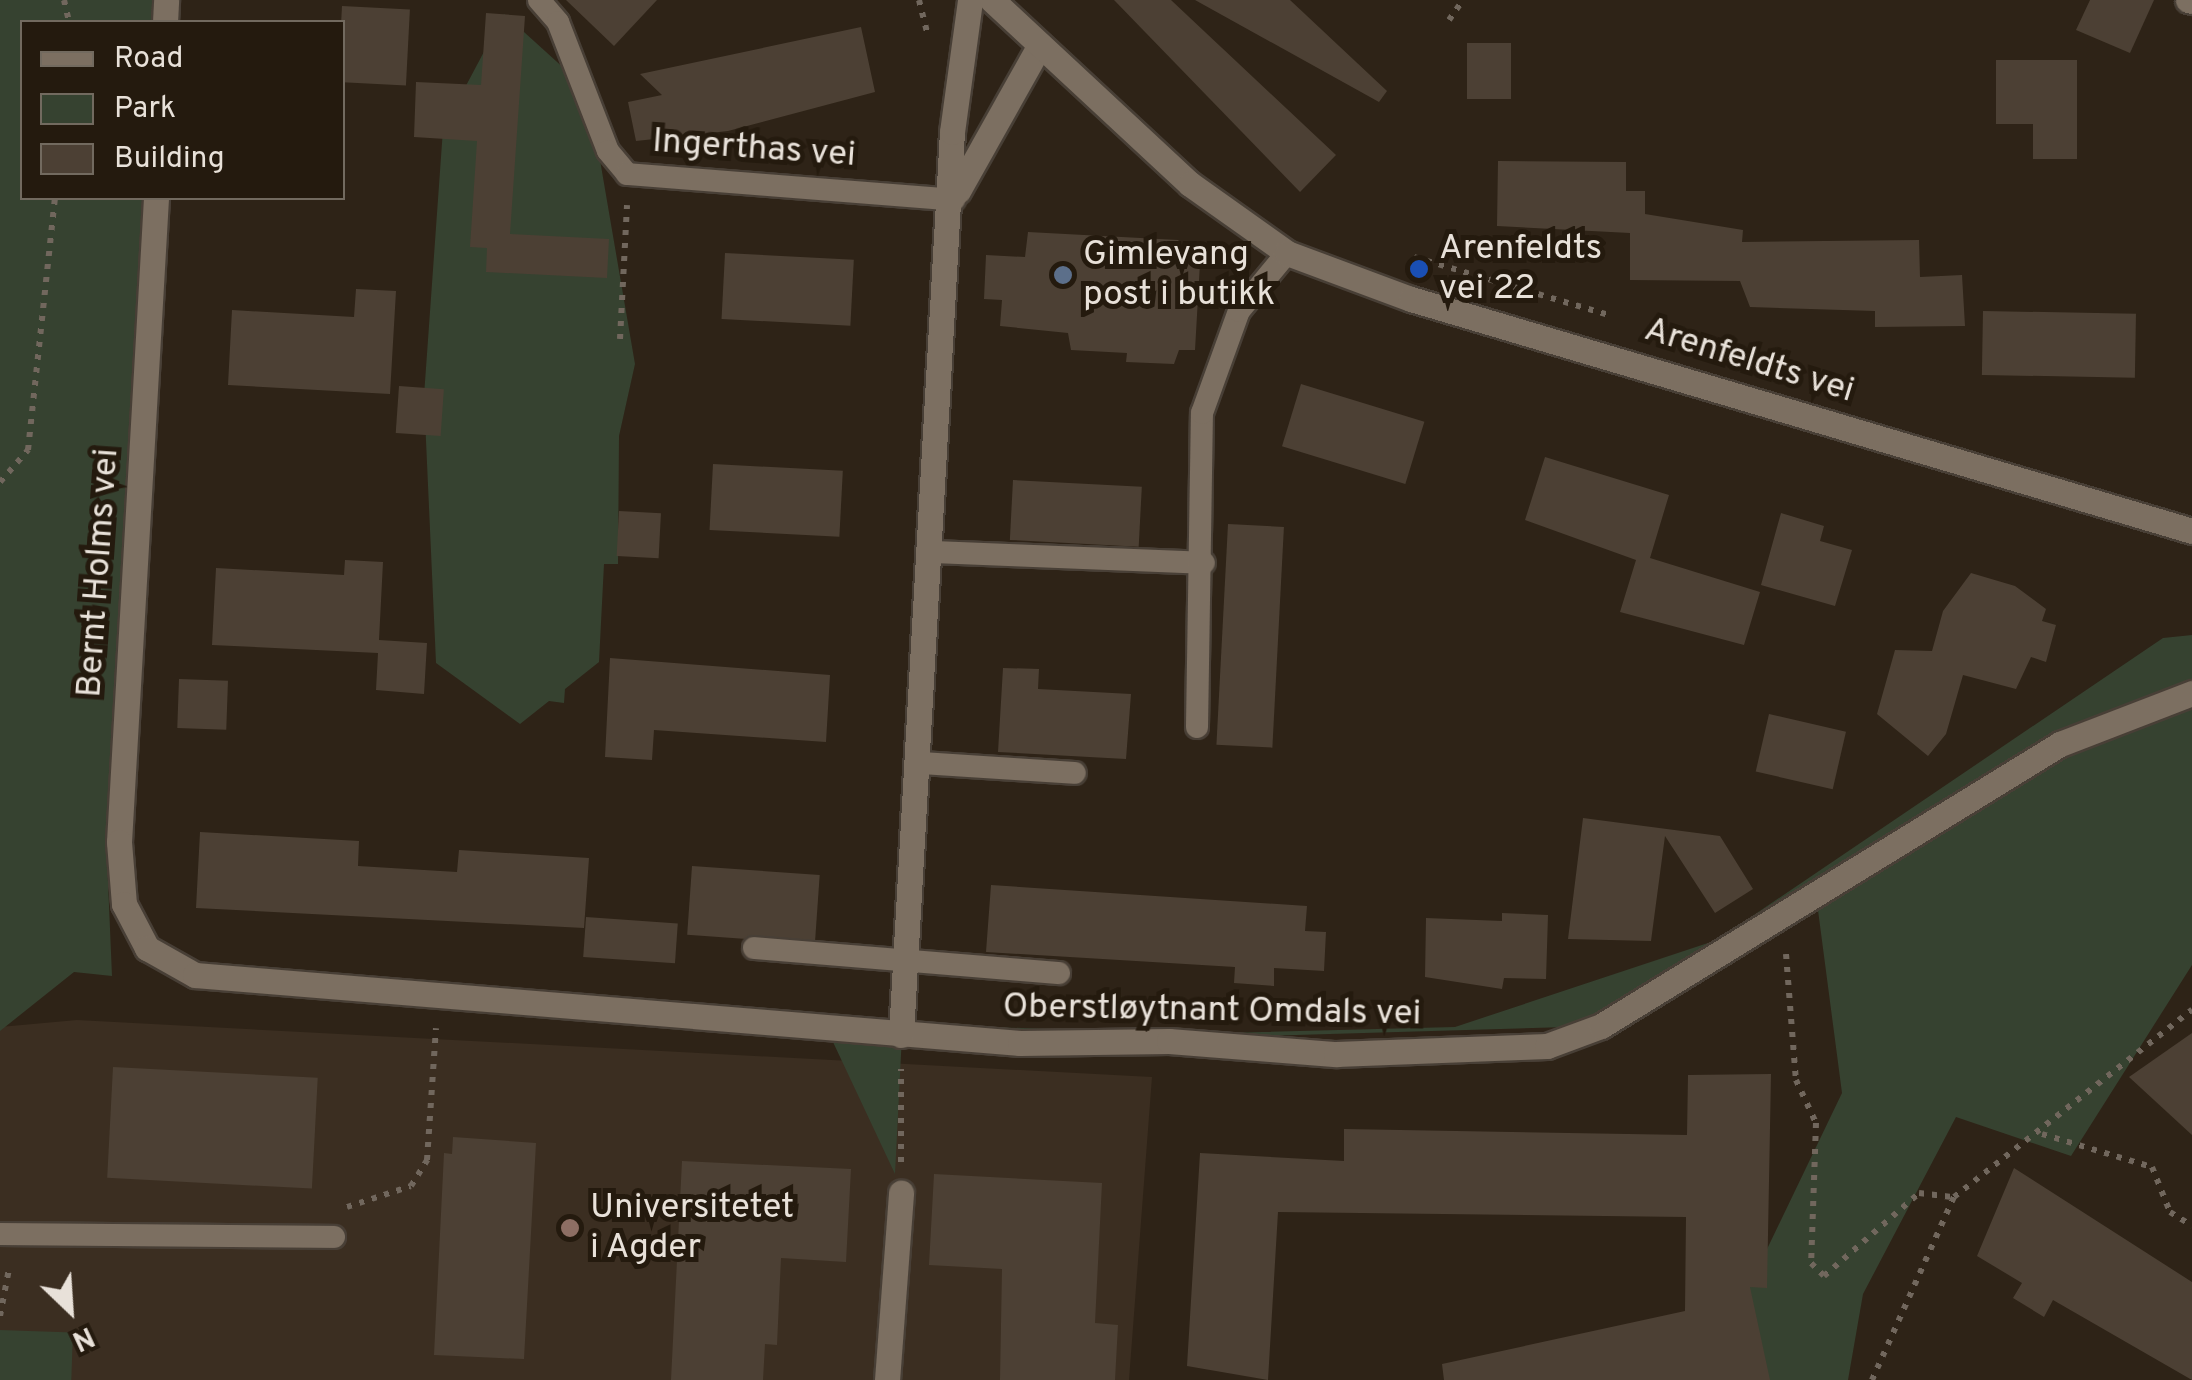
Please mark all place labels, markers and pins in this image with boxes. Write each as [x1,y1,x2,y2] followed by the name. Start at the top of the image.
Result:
[1439,228,1602,310] place label: Arenfeldts vei 22
[1083,234,1275,316] place label: Gimlevang post i butikk
[1408,258,1430,280] marker: Arenfeldts vei 22
[1052,264,1074,286] marker: Gimlevang post i butikk
[590,1187,794,1269] place label: Universitetet i Agder
[559,1217,581,1239] marker: Universitetet i Agder

